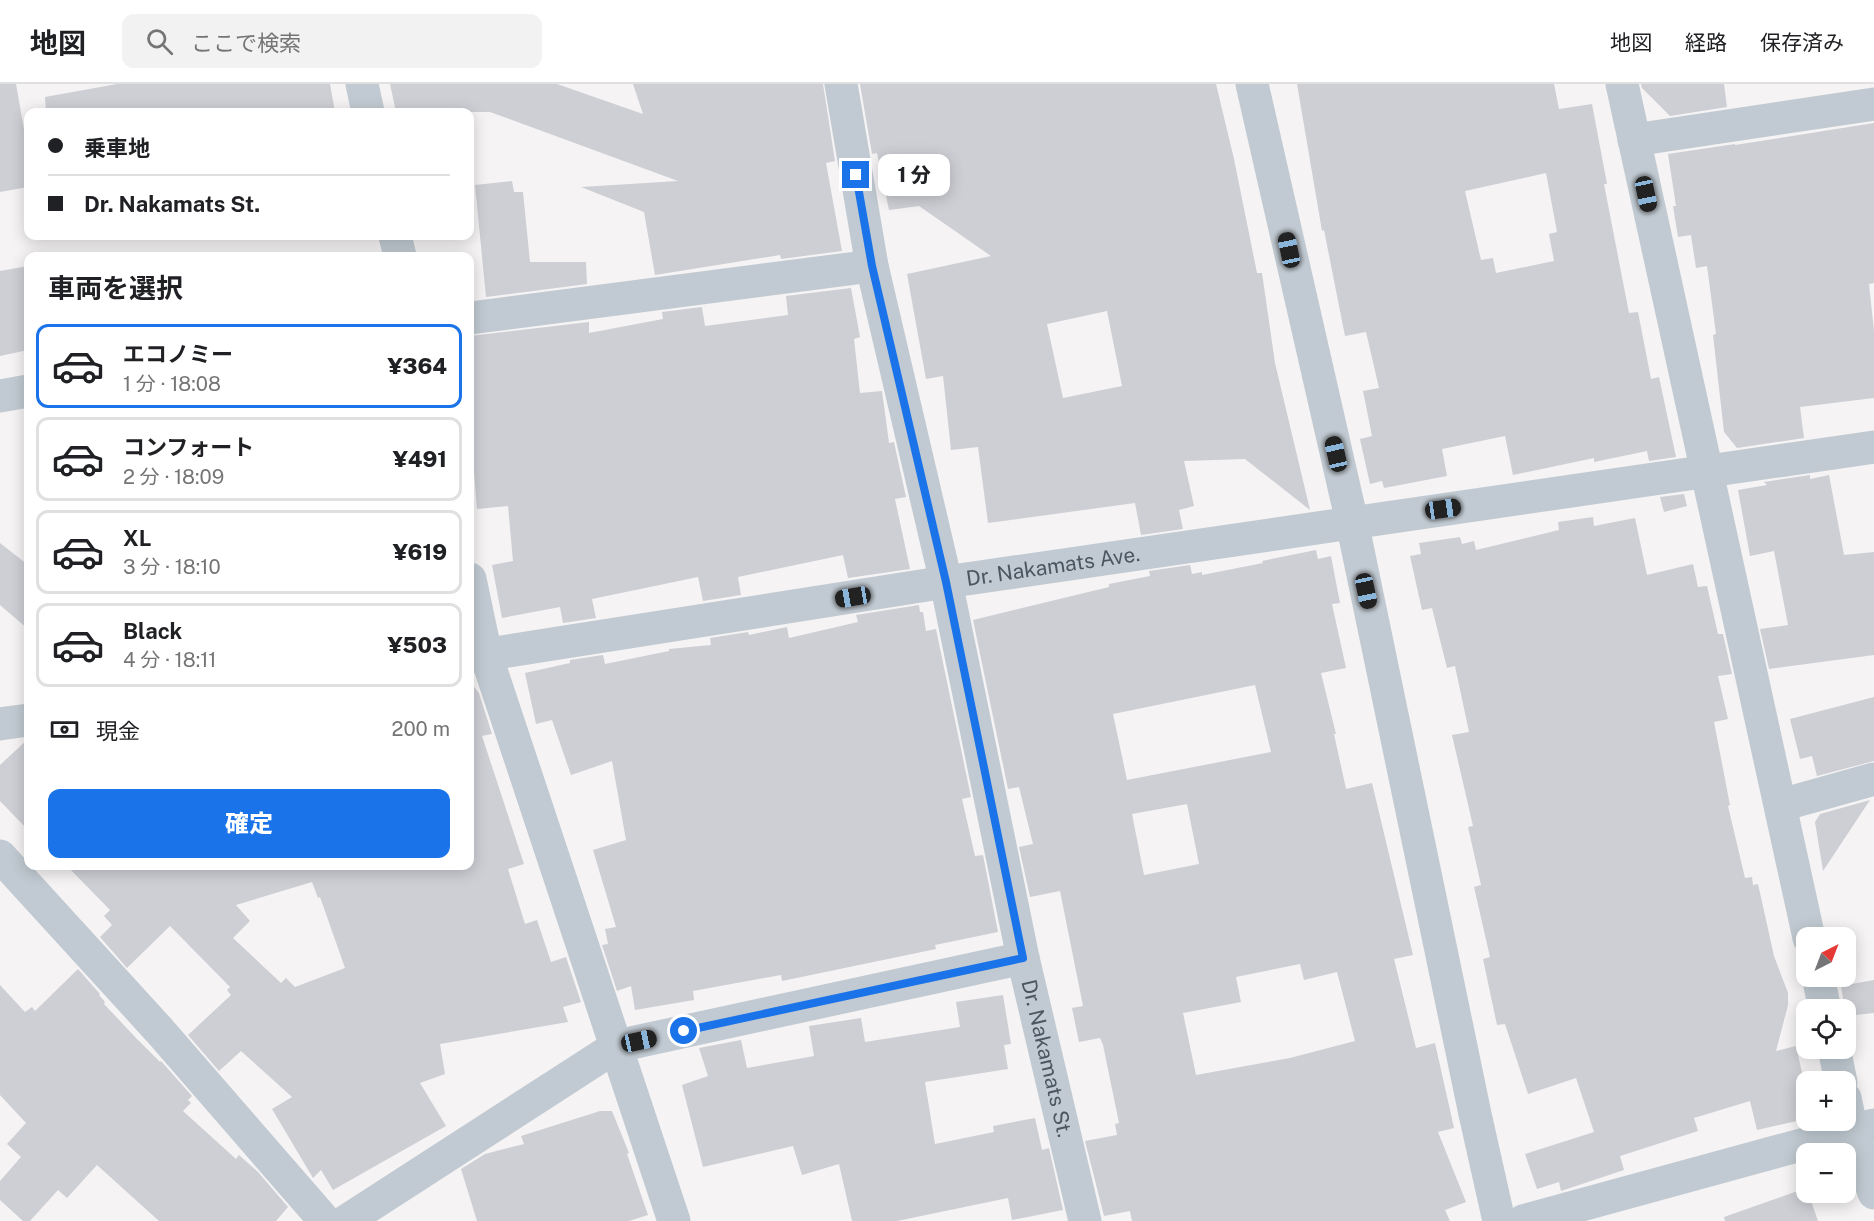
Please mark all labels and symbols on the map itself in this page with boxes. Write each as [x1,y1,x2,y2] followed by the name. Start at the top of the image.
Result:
[877,154,949,196] callout: 1 分
[842,161,869,188] route end
[1633,175,1659,213] car
[1276,231,1302,269] car
[1323,434,1349,474] car
[1424,498,1462,520] car
[964,541,1141,591] street label: Dr. Nakamats Ave.
[1353,572,1379,610] car
[834,585,872,609] car
[1796,927,1856,987] north arrow
[1016,977,1078,1139] street label: Dr. Nakamats St.
[670,1017,697,1044] route start
[620,1028,658,1054] car

